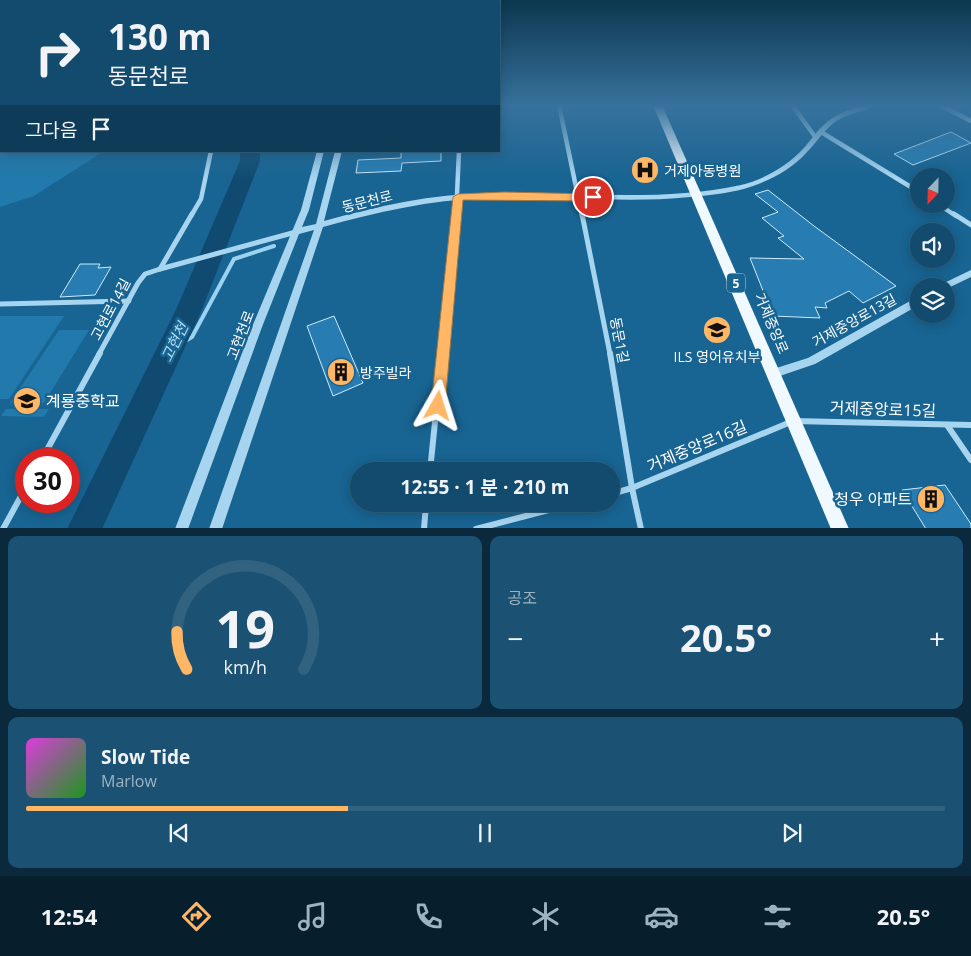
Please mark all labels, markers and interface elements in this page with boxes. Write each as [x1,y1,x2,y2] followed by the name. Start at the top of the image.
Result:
[108,13,212,60] text: 130 m
[25,20,90,85] icon: right
[108,60,189,90] text: 동문천로
[87,115,115,143] icon: arrive
[25,117,77,143] text: 그다음
[630,155,660,185] hospital icon: 거제아동병원
[664,161,741,180] place label: 거제아동병원
[910,168,955,212] north arrow
[910,168,955,323] map controls
[572,176,614,218] pin
[579,183,607,211] icon: arrive
[340,186,394,216] street label: 동문천로
[910,223,955,268] button: sound
[727,274,745,292] road number: 5
[86,275,134,343] street label: 고현로14길
[910,278,955,323] button: layers
[809,289,899,351] street label: 거제중앙로13길
[751,290,793,356] street label: 거제중앙로
[222,307,258,362] street label: 고현천로
[606,315,634,365] street label: 동문1길
[702,315,732,345] school or university icon: ILS 영어유치부
[156,317,193,365] water label: 고현천
[674,347,761,366] place label: ILS 영어유치부
[326,357,356,387] building icon: 방주빌라
[360,363,412,382] place label: 방주빌라
[411,379,463,431] position arrow
[12,386,42,416] school or university icon: 계룡중학교
[46,390,120,412] place label: 계룡중학교
[829,396,937,422] street label: 거제중앙로15길
[644,415,750,477] street label: 거제중앙로16길
[15,448,80,513] speed limit sign: 30
[401,474,569,500] text: 12:55 · 1 분 · 210 m
[916,484,946,514] building icon: 청우 아파트
[834,488,912,510] place label: 청우 아파트
[508,587,537,609] text: 공조
[215,592,274,663] text: 19
[680,611,772,663] text: 20.5°
[508,619,524,657] text: −
[929,619,945,657] text: +
[223,655,266,679] text: km/h
[101,744,190,770] text: Slow Tide
[101,770,157,792] text: Marlow
[165,819,193,847] icon: previous
[471,819,499,847] icon: pause
[778,819,806,847] icon: next
[179,899,214,934] icon: directions
[295,899,330,934] icon: music
[411,899,446,934] icon: phone
[528,899,563,934] icon: climate
[644,899,679,934] icon: car
[760,899,795,934] icon: filters
[41,901,97,931] text: 12:54
[877,901,930,931] text: 20.5°

